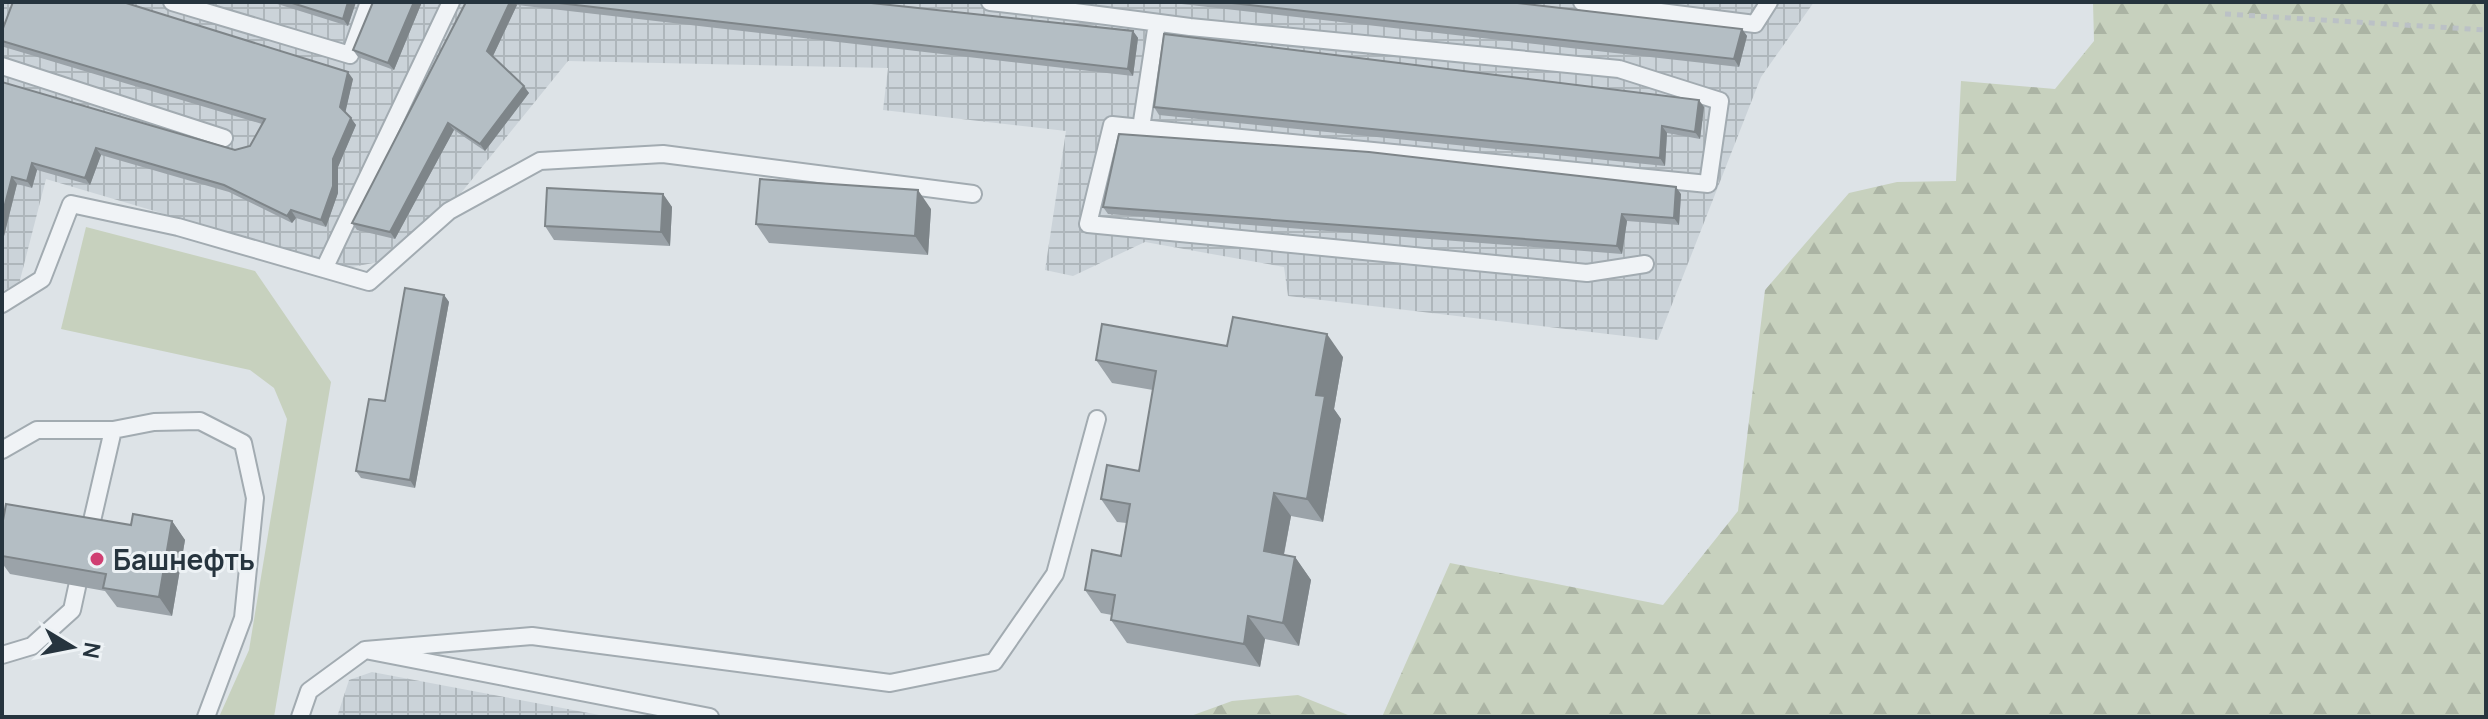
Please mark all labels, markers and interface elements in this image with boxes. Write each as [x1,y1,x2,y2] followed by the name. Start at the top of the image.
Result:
[113,540,255,578] place label: Башнефть
[88,550,106,568] marker: Башнефть
[32,607,112,687] north arrow
[76,640,108,661] text: N

